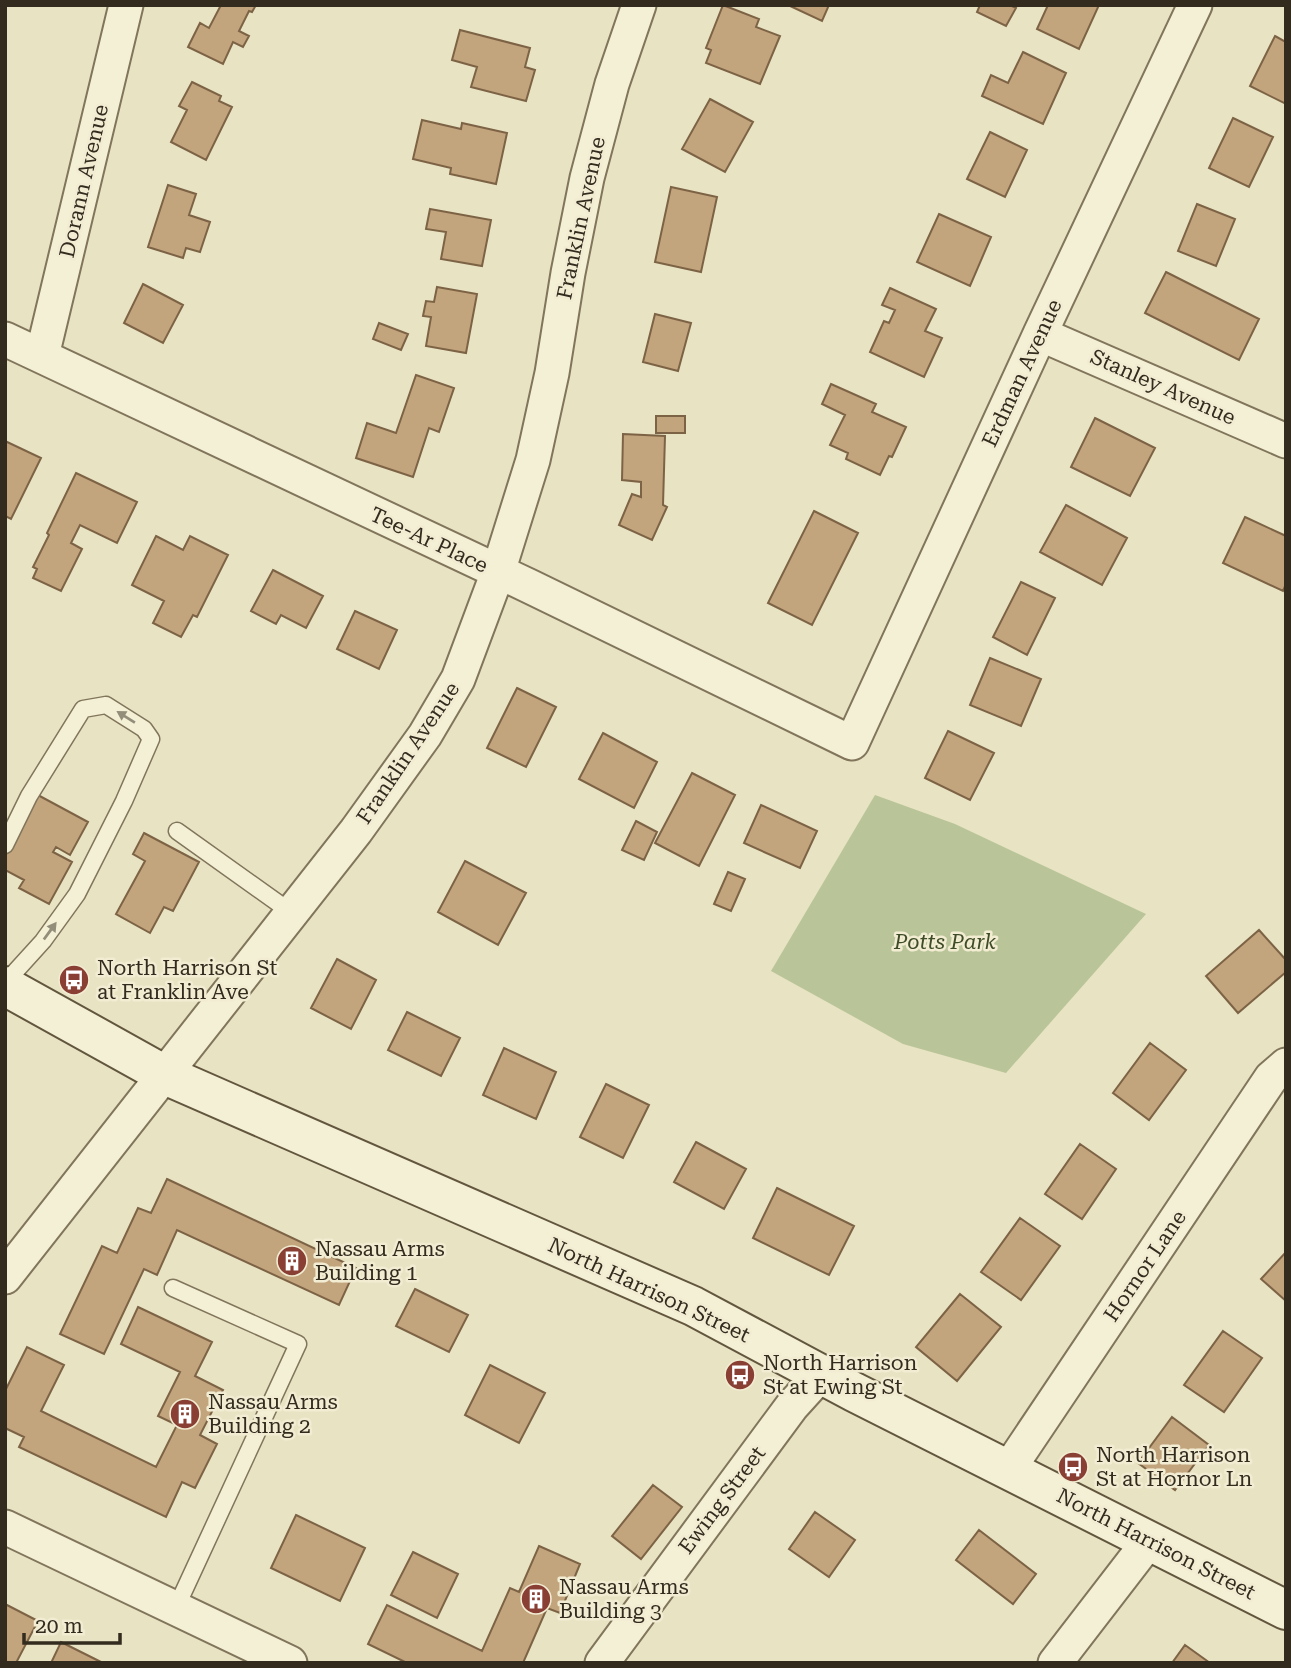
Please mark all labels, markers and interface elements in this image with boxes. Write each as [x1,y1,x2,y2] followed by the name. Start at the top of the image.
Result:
[55,102,113,260] street label: Dorann Avenue
[552,135,610,301] street label: Franklin Avenue
[977,295,1067,451] street label: Erdman Avenue
[1087,344,1239,430] street label: Stanley Avenue
[366,502,492,578] street label: Tee-Ar Place
[352,678,464,828] street label: Franklin Avenue
[116,711,136,724] one-way arrow
[42,922,56,940] one-way arrow
[893,930,997,954] park label: Potts Park
[97,956,277,1004] place label: North Harrison St at Franklin Ave
[57,963,91,997] bus stop icon: North Harrison St at Franklin Ave
[1099,1206,1191,1326] street label: Hornor Lane
[544,1233,754,1347] street label: North Harrison Street
[315,1237,445,1285] place label: Nassau Arms Building 1
[275,1244,309,1278] building icon: Nassau Arms Building 1
[763,1351,918,1399] place label: North Harrison St at Ewing St
[723,1358,757,1392] bus stop icon: North Harrison St at Ewing St
[208,1390,338,1438] place label: Nassau Arms Building 2
[168,1397,202,1431] building icon: Nassau Arms Building 2
[674,1441,770,1559] street label: Ewing Street
[1096,1443,1253,1491] place label: North Harrison St at Hornor Ln
[1056,1450,1090,1484] bus stop icon: North Harrison St at Hornor Ln
[1053,1483,1259,1605] street label: North Harrison Street
[559,1575,689,1623] place label: Nassau Arms Building 3
[519,1582,553,1616] building icon: Nassau Arms Building 3
[24,1602,121,1646] scale bar
[35,1614,83,1638] text: 20 m

